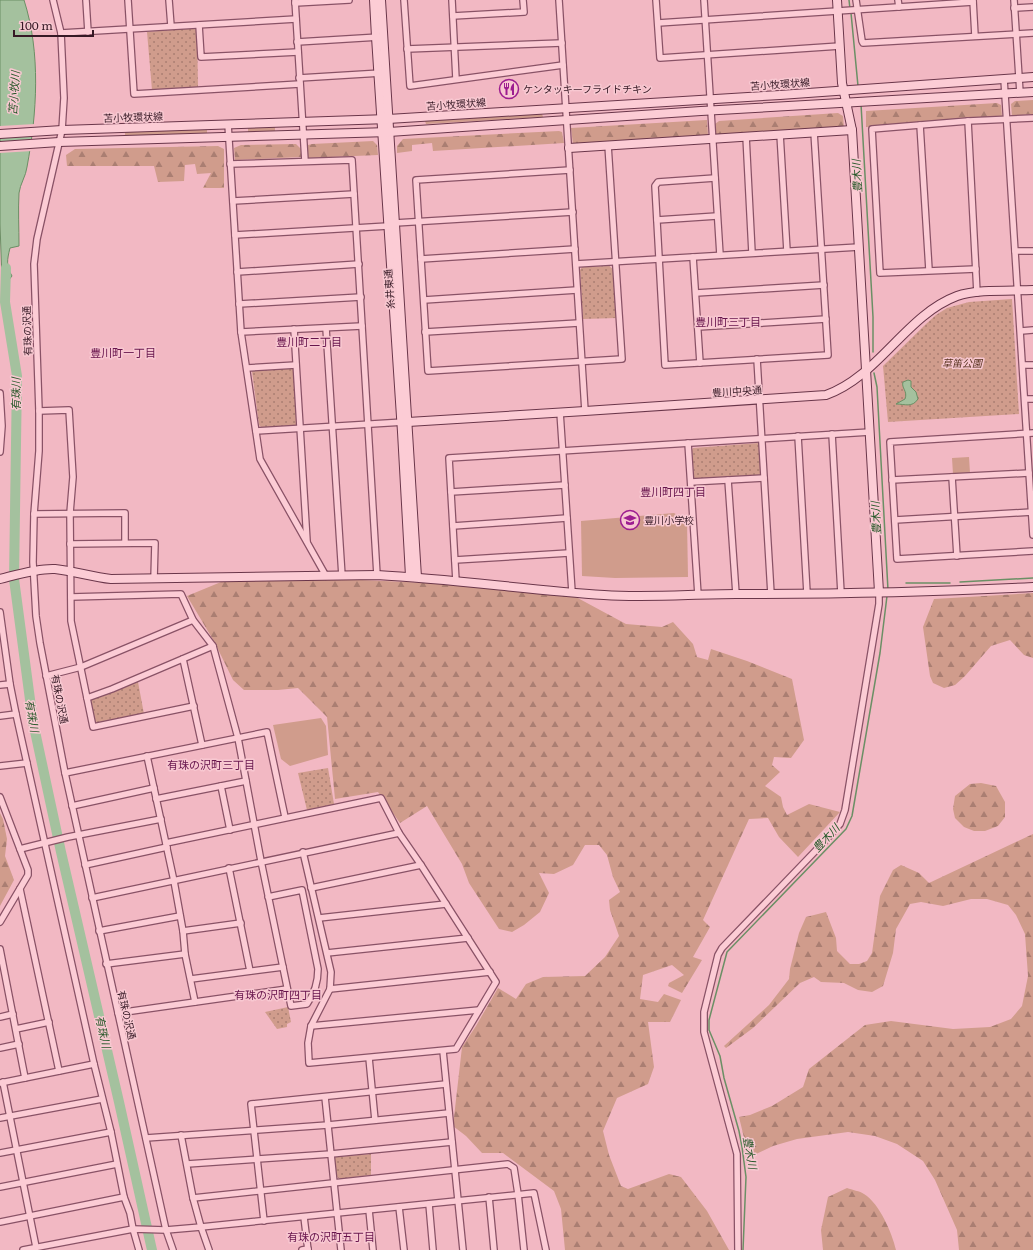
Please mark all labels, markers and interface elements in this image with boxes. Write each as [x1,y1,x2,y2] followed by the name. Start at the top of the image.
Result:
[14,12,93,38] scale bar
[20,16,53,34] text: 100 m
[3,69,23,115] water label: 苫小牧川
[750,74,810,93] street label: 苫小牧環状線
[498,78,520,100] restaurant icon: ケンタッキーフライドチキン
[523,81,652,96] place label: ケンタッキーフライドチキン
[426,94,486,113] street label: 苫小牧環状線
[103,108,163,125] street label: 苫小牧環状線
[847,158,865,193] water label: 豊木川
[380,269,397,310] street label: 糸井東通
[18,306,35,356] street label: 有珠の沢通
[695,313,761,329] district label: 豊川町三丁目
[276,333,342,349] district label: 豊川町二丁目
[90,344,156,360] district label: 豊川町一丁目
[942,355,984,370] park label: 草笛公園
[7,377,23,411] water label: 有珠川
[712,381,762,400] street label: 豊川中央通
[640,483,706,499] district label: 豊川町四丁目
[866,500,884,535] water label: 豊木川
[619,509,641,531] school or university icon: 豊川小学校
[644,512,694,527] place label: 豊川小学校
[48,673,73,725] street label: 有珠の沢通
[22,698,44,734] water label: 有珠川
[167,756,255,772] district label: 有珠の沢町三丁目
[808,819,843,855] water label: 豊木川
[234,986,322,1002] district label: 有珠の沢町四丁目
[115,989,140,1041] street label: 有珠の沢通
[92,1014,116,1051] water label: 有珠川
[740,1135,762,1171] water label: 豊木川
[287,1228,375,1244] district label: 有珠の沢町五丁目

